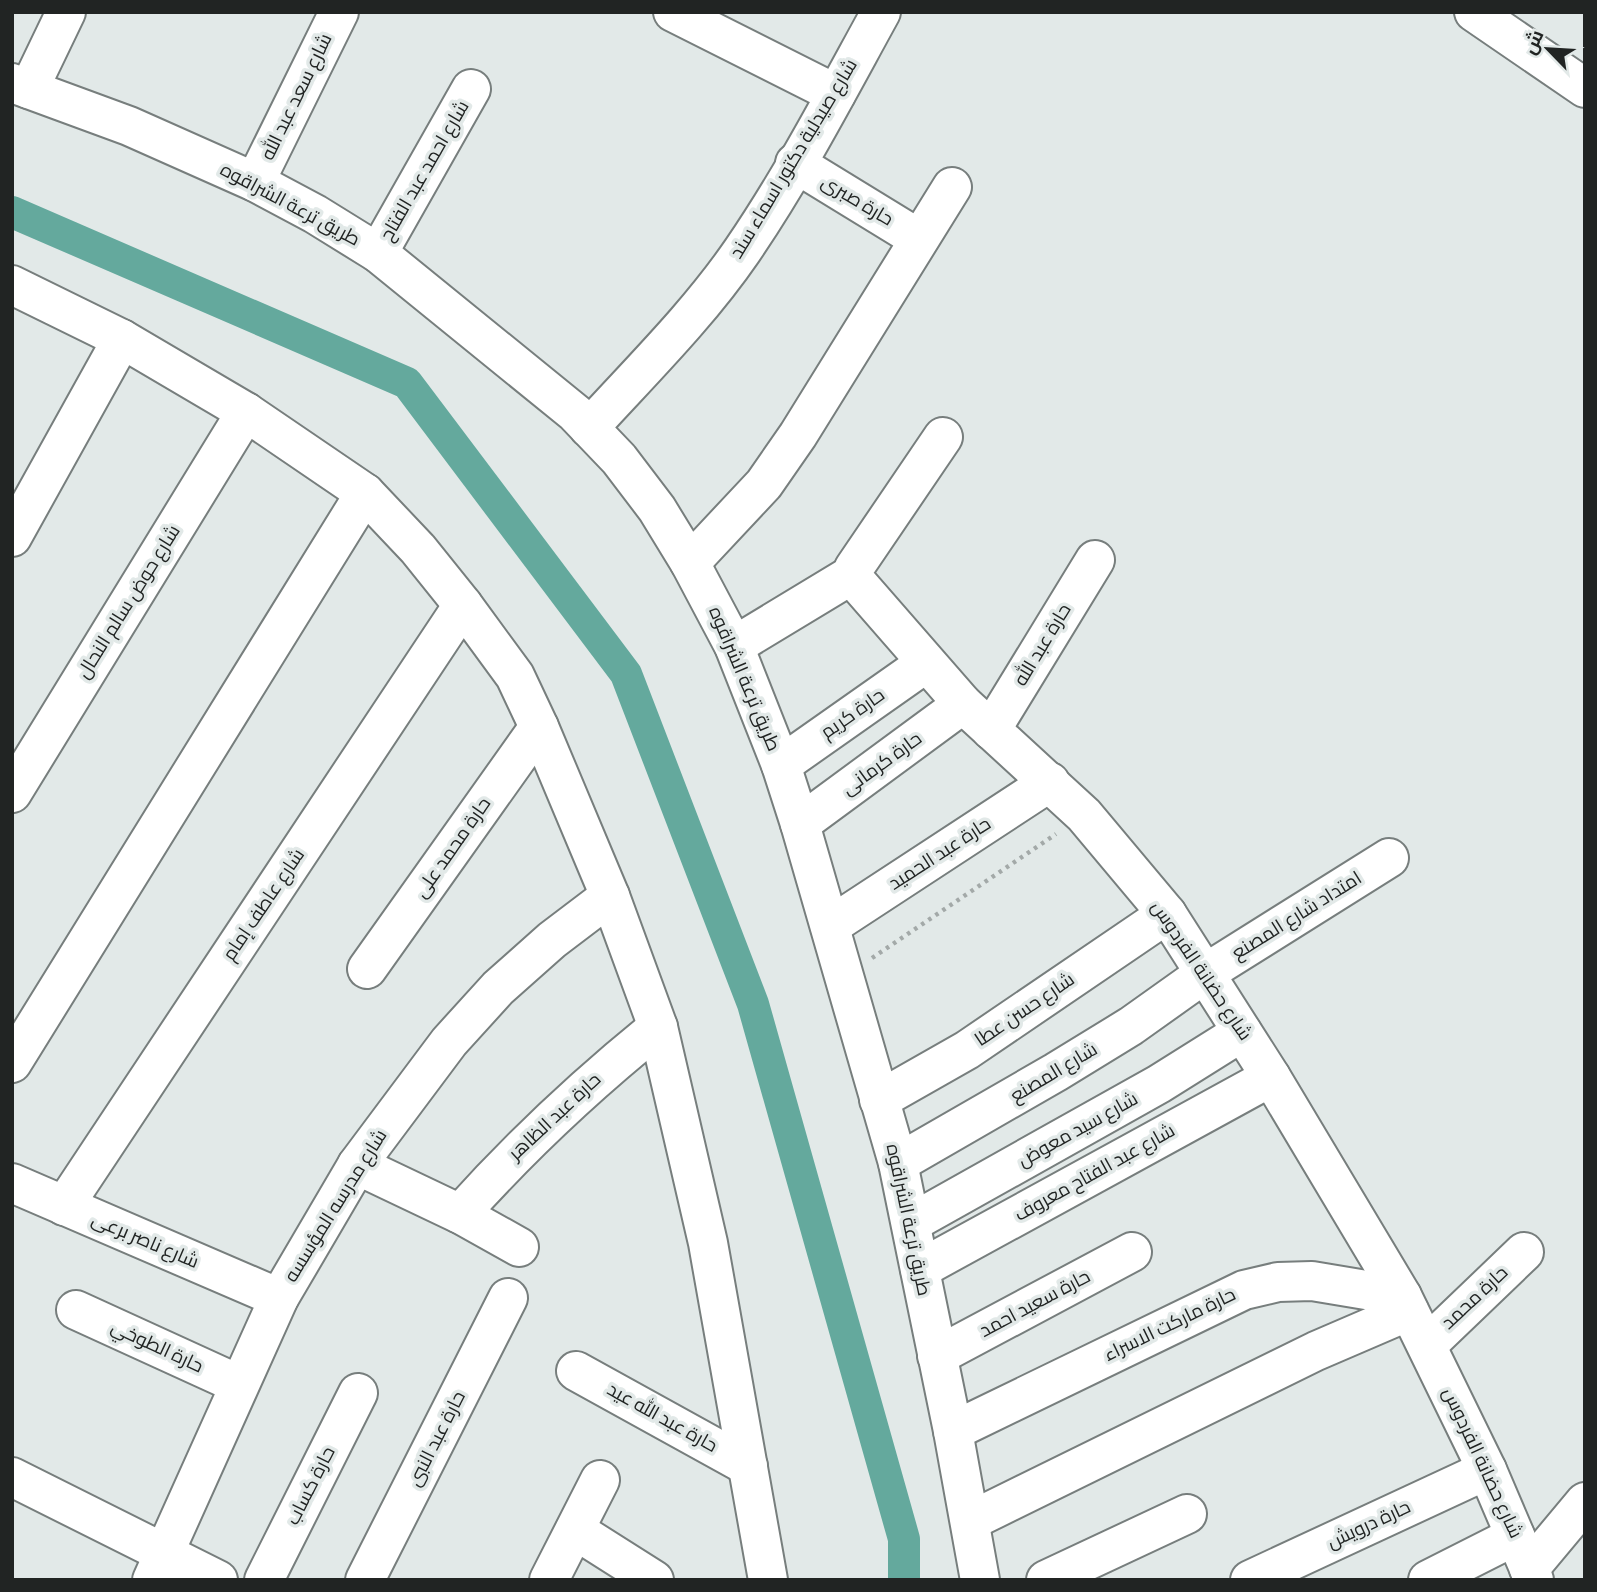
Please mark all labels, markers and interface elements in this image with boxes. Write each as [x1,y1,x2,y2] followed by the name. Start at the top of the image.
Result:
[1513,14,1583,84] north arrow
[1517,26,1551,59] text: ش
[255,29,339,165] street label: شارع سعد عبد الله
[724,54,864,264] street label: شارع صيدلية دكتور اسماء سند
[374,96,476,246] street label: شارع احمد عبد الفتاح
[215,157,365,253] street label: طريق ترعة الشراقوه
[816,169,898,233] street label: حارة صبرى
[71,520,187,684] street label: شارع حوض سالم النحال
[1008,599,1078,691] street label: حارة عبد الله
[701,602,787,756] street label: طريق ترعة الشراقوه
[815,682,891,746] street label: حارة كريم
[836,726,928,802] street label: حارة كرمانى
[408,792,498,904] street label: حارة محمد على
[883,811,997,897] street label: حارة عبد الحميد
[216,843,312,967] street label: شارع عاطف إمام
[1227,865,1367,967] street label: امتداد شارع المصنع
[1144,896,1258,1046] street label: شارع حضانة الفردوس
[970,967,1080,1053] street label: شارع حسن عطا
[1005,1036,1103,1110] street label: شارع المصنع
[502,1067,607,1168] street label: حارة عبد الظاهر
[1013,1086,1143,1174] street label: شارع سيد معوض
[1010,1118,1180,1228] street label: شارع عبد الفتاح معروف
[278,1124,394,1288] street label: شارع مدرسه المؤسسه
[879,1141,937,1299] street label: طريق ترعة الشراقوه
[87,1206,203,1276] street label: شارع ناصر برعى
[1436,1260,1514,1336] street label: حارة محمد
[975,1263,1095,1345] street label: حارة سعيد احمد
[1099,1281,1241,1369] street label: حارة ماركت الاسراء
[106,1314,208,1380] street label: حارة الطوخي
[602,1376,722,1460] street label: حارة عبد الله عيد
[1435,1383,1529,1543] street label: شارع حضانة الفردوس
[401,1387,473,1491] street label: حارة عبد النبى
[280,1442,342,1530] street label: حارة كساب
[1323,1494,1415,1556] street label: حارة درويش

